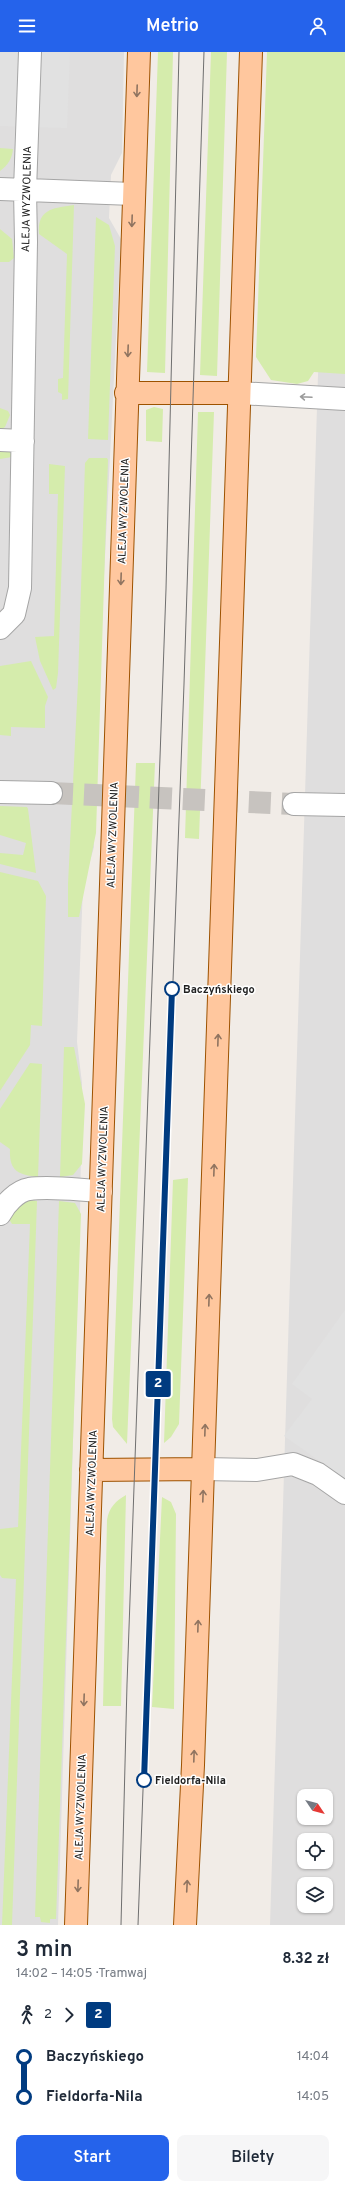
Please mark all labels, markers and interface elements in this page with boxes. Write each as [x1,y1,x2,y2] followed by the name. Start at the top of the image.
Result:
[16,15,38,37] icon: menu
[146,15,199,38] text: Metrio
[307,15,329,37] icon: person
[133,84,141,97] one-way arrow
[19,146,35,252] street label: ALEJA WYZWOLENIA
[128,214,136,227] one-way arrow
[124,344,132,357] one-way arrow
[300,393,313,400] one-way arrow
[115,458,133,564] street label: ALEJA WYZWOLENIA
[117,572,124,585] one-way arrow
[104,782,122,888] street label: ALEJA WYZWOLENIA
[164,981,180,997] marker: Baczyńskiego
[183,983,255,997] place label: Baczyńskiego
[214,1034,222,1047] one-way arrow
[94,1106,112,1212] street label: ALEJA WYZWOLENIA
[210,1164,217,1177] one-way arrow
[205,1294,213,1307] one-way arrow
[145,1371,171,1397] line badge: 2
[154,1375,162,1392] text: 2
[201,1424,209,1437] one-way arrow
[83,1430,101,1536] street label: ALEJA WYZWOLENIA
[199,1490,206,1503] one-way arrow
[194,1620,202,1633] one-way arrow
[80,1693,88,1706] one-way arrow
[190,1750,197,1763] one-way arrow
[72,1754,90,1860] street label: ALEJA WYZWOLENIA
[136,1772,152,1788] marker: Fieldorfa-Nila
[155,1774,226,1788] place label: Fieldorfa-Nila
[297,1789,333,1825] north arrow
[297,1789,333,1913] map controls
[297,1833,333,1869] button: locate
[297,1877,333,1913] button: layers
[74,1879,82,1892] one-way arrow
[183,1880,190,1893] one-way arrow
[16,1937,72,1964] text: 3 min
[282,1950,329,1969] text: 8.32 zł
[16,1966,147,1982] text: 14:02 – 14:05 · Tramwaj
[16,2004,38,2026] icon: walk
[58,2004,80,2026] icon: forward
[94,2006,103,2023] text: 2
[44,2007,52,2023] text: 2
[46,2048,144,2067] text: Baczyńskiego
[297,2049,329,2065] text: 14:04
[46,2088,143,2107] text: Fieldorfa-Nila
[297,2089,329,2105] text: 14:05
[16,2135,169,2181] button: Start
[177,2135,329,2181] button: Bilety

